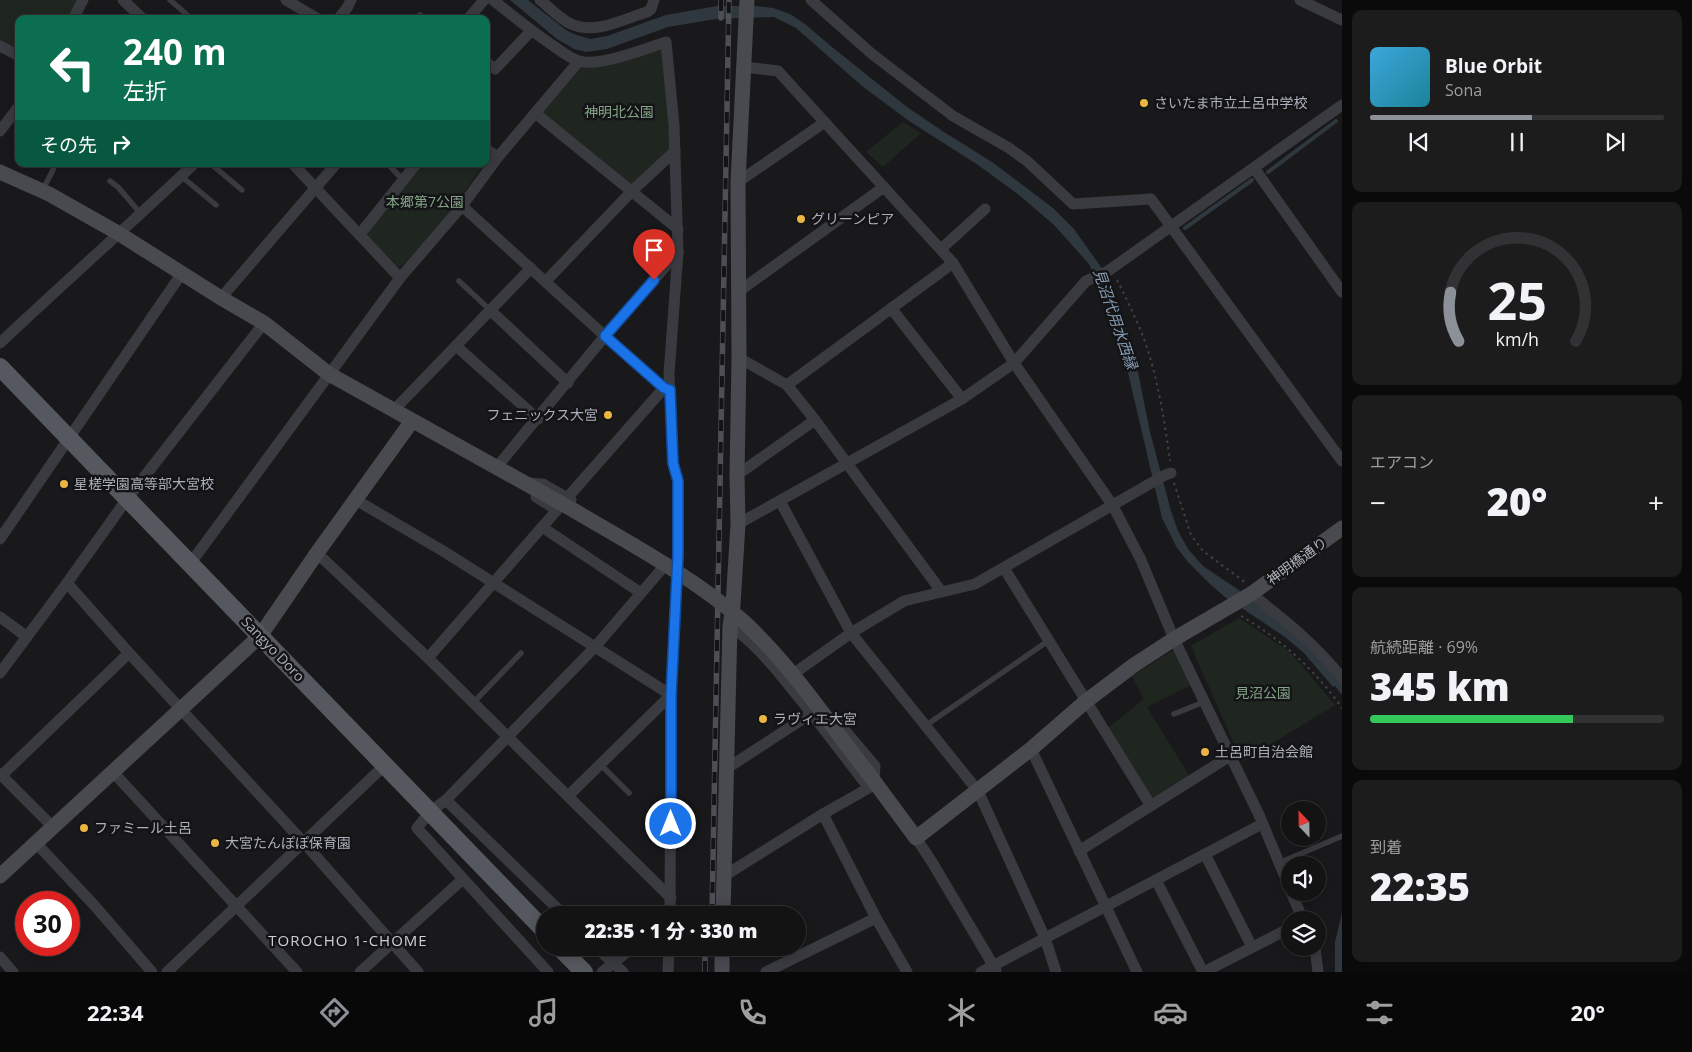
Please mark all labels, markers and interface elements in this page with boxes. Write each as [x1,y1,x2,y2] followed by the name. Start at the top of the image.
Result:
[123,28,227,75] text: 240 m
[40,35,105,100] icon: left
[1445,53,1542,79] text: Blue Orbit
[123,75,167,105] text: 左折
[1445,79,1482,101] text: Sona
[1154,93,1308,112] place label: さいたま市立土呂中学校
[1138,97,1150,109] marker: さいたま市立土呂中学校
[584,102,654,121] park label: 神明北公園
[1405,128,1433,156] icon: previous
[1503,128,1531,156] icon: pause
[1601,128,1629,156] icon: next
[107,130,135,158] icon: right
[40,132,97,158] text: その先
[386,192,464,211] park label: 本郷第7公園
[811,209,894,228] place label: グリーンピア
[795,213,807,225] marker: グリーンピア
[633,229,675,280] pin
[640,236,668,264] icon: arrive
[1487,264,1547,335] text: 25
[1089,266,1143,373] water label: 見沼代用水西縁
[1495,327,1539,351] text: km/h
[486,405,598,424] place label: フェニックス大宮
[602,409,614,421] marker: フェニックス大宮
[1370,451,1434,473] text: エアコン
[74,474,214,493] place label: 星槎学園高等部大宮校
[1487,475,1547,527] text: 20°
[58,478,70,490] marker: 星槎学園高等部大宮校
[1370,483,1386,521] text: −
[1648,483,1664,521] text: +
[1263,532,1331,589] street label: 神明橋通り
[238,612,309,685] street label: Sangyo Doro
[1370,636,1478,658] text: 航続距離 · 69%
[1370,660,1510,712] text: 345 km
[1235,683,1291,702] park label: 見沼公園
[773,709,857,728] place label: ラヴィエ大宮
[757,713,769,725] marker: ラヴィエ大宮
[1215,742,1313,761] place label: 土呂町自治会館
[1199,746,1211,758] marker: 土呂町自治会館
[644,797,696,849] position arrow
[1281,801,1326,846] north arrow
[1281,801,1326,956] map controls
[94,818,192,837] place label: ファミール土呂
[78,822,90,834] marker: ファミール土呂
[225,833,351,852] place label: 大宮たんぽぽ保育園
[1370,836,1402,858] text: 到着
[209,837,221,849] marker: 大宮たんぽぽ保育園
[1281,856,1326,901] button: sound
[1370,860,1470,912] text: 22:35
[15,891,80,956] speed limit sign: 30
[1281,911,1326,956] button: layers
[584,918,758,944] text: 22:35 · 1 分 · 330 m
[268,930,428,950] district label: TOROCHO 1-CHOME
[317,995,352,1030] icon: directions
[526,995,561,1030] icon: music
[735,995,770,1030] icon: phone
[944,995,979,1030] icon: climate
[1153,995,1188,1030] icon: car
[1362,995,1397,1030] icon: filters
[87,997,144,1027] text: 22:34
[1570,997,1605,1027] text: 20°

